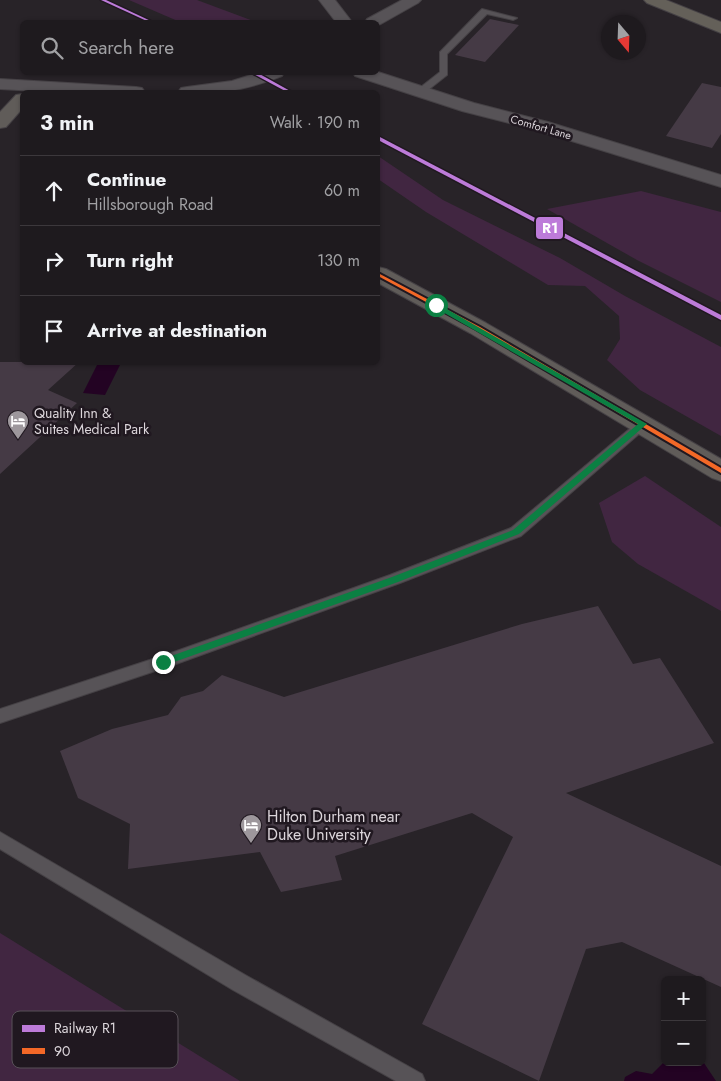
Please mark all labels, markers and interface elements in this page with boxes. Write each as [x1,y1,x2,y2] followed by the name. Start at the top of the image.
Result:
[601,15,646,60] north arrow
[20,20,380,75] search box
[38,34,66,62] icon: search
[78,34,174,61] text: Search here
[40,108,94,138] text: 3 min
[270,111,360,134] text: Walk · 190 m
[509,111,574,143] street label: Comfort Lane
[87,166,166,193] text: Continue
[40,177,68,205] icon: ahead
[324,179,360,202] text: 60 m
[87,193,213,216] text: Hillsborough Road
[535,216,564,240] line badge: R1
[542,218,558,238] text: R1
[40,247,68,275] icon: right
[87,247,173,274] text: Turn right
[317,249,360,272] text: 130 m
[425,294,448,317] route start
[40,317,68,345] icon: arrive
[87,317,267,344] text: Arrive at destination
[34,403,150,439] place label: Quality Inn & Suites Medical Park
[6,409,30,440] hotel icon: Quality Inn & Suites Medical Park
[152,651,175,674] route end
[267,805,401,846] place label: Hilton Durham near Duke University
[239,813,263,844] hotel icon: Hilton Durham near Duke University
[661,976,706,1066] map controls
[661,976,706,1021] button: +
[12,1011,178,1068] legend
[54,1018,116,1038] text: Railway R1
[661,1021,706,1066] button: −
[54,1041,70,1061] text: 90

